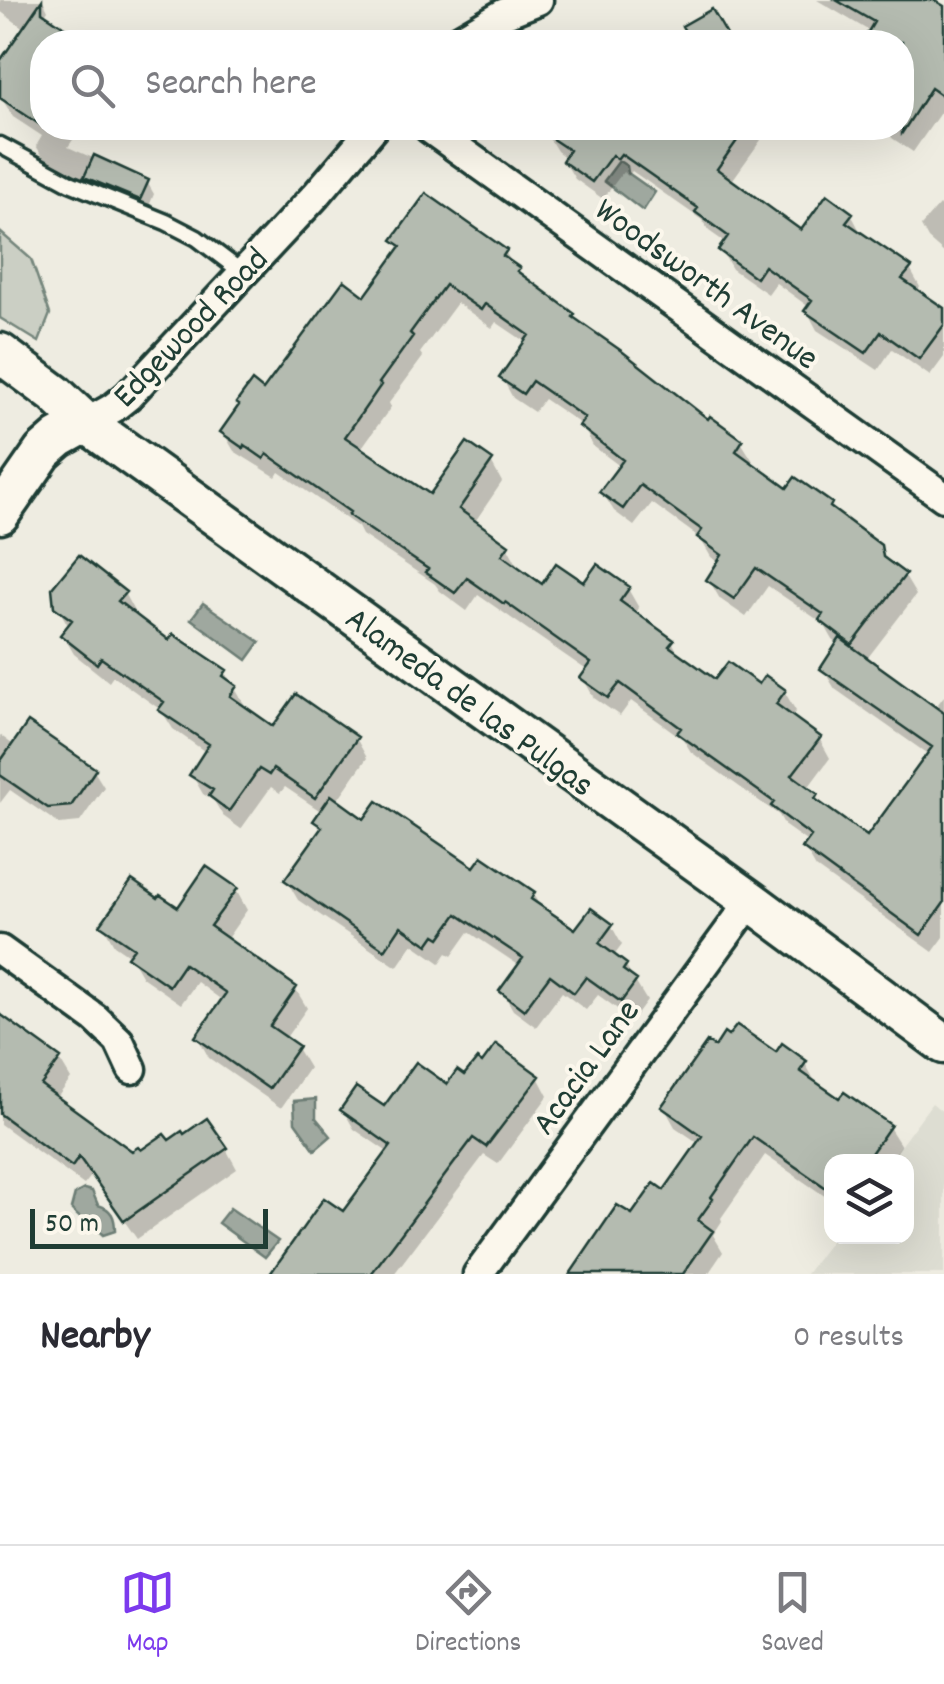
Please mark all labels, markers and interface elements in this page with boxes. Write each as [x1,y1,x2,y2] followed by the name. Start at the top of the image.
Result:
[30,30,914,140] search box
[65,58,120,113] icon: search
[145,58,317,113] text: Search here
[583,188,827,385] street label: Woodsworth Avenue
[103,238,282,421] street label: Edgewood Road
[333,596,603,812] street label: Alameda de las Pulgas
[522,991,654,1147] street label: Acacia Lane
[824,1154,914,1244] map controls
[824,1154,914,1244] button: layers
[30,1204,268,1248] scale bar
[45,1206,99,1246] text: 50 m
[40,1309,150,1369] text: Nearby
[793,1316,904,1362] text: 0 results
[120,1565,175,1665] tab: Map
[415,1565,521,1665] tab: Directions
[761,1565,824,1665] tab: Saved

